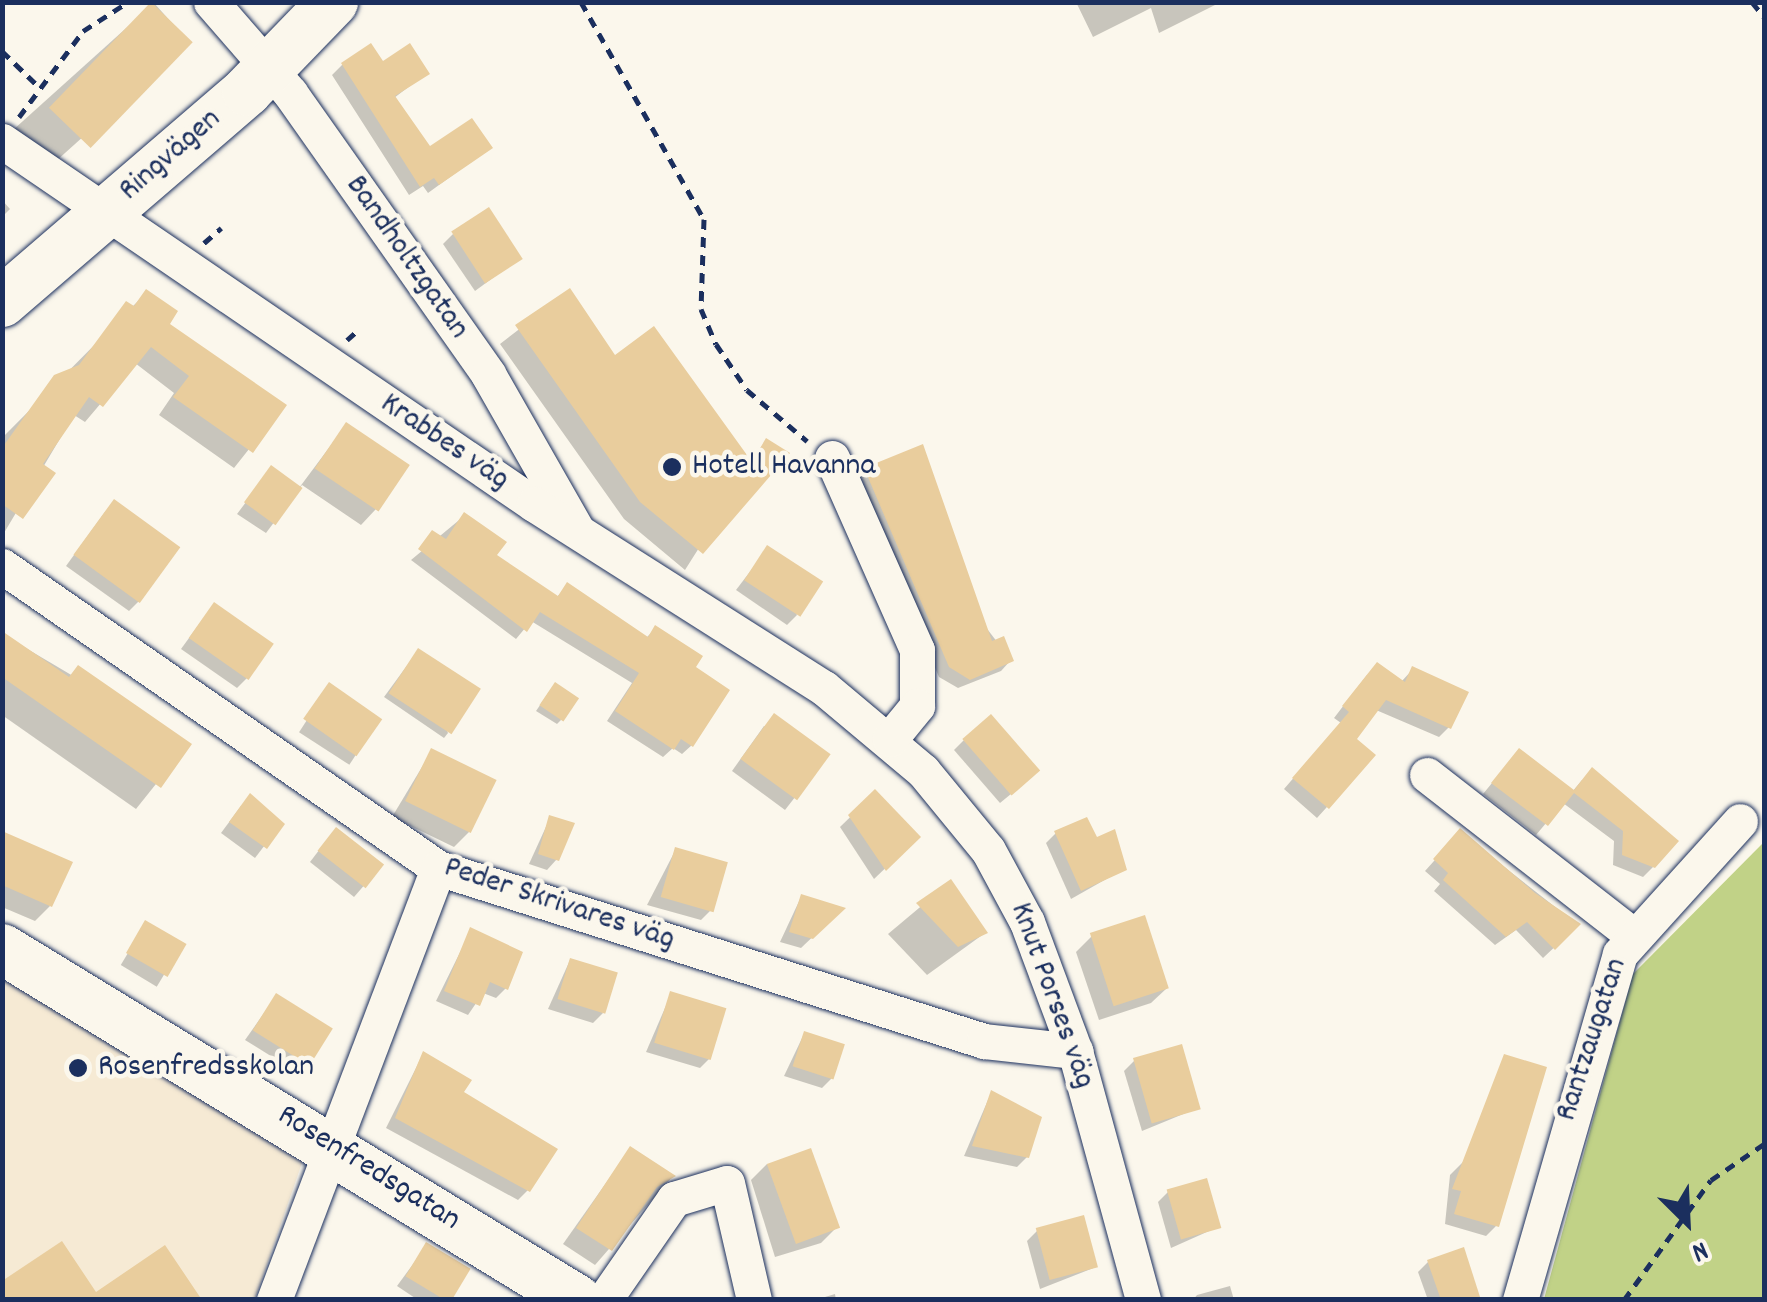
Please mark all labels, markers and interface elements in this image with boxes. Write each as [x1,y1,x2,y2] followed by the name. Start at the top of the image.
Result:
[112,101,230,211] street label: Ringvägen
[335,169,477,347] street label: Bandholtzgatan
[372,386,516,500] street label: Krabbes väg
[692,448,875,486] place label: Hotell Havanna
[661,456,683,478] marker: Hotell Havanna
[439,850,679,960] street label: Peder Skrivares väg
[1000,898,1102,1094] street label: Knut Porses väg
[1549,954,1637,1126] street label: Rantzaugatan
[98,1049,314,1087] place label: Rosenfredsskolan
[67,1057,89,1079] marker: Rosenfredsskolan
[269,1097,467,1241] street label: Rosenfredsgatan
[1637,1172,1737,1272] north arrow
[1685,1228,1714,1270] text: N

